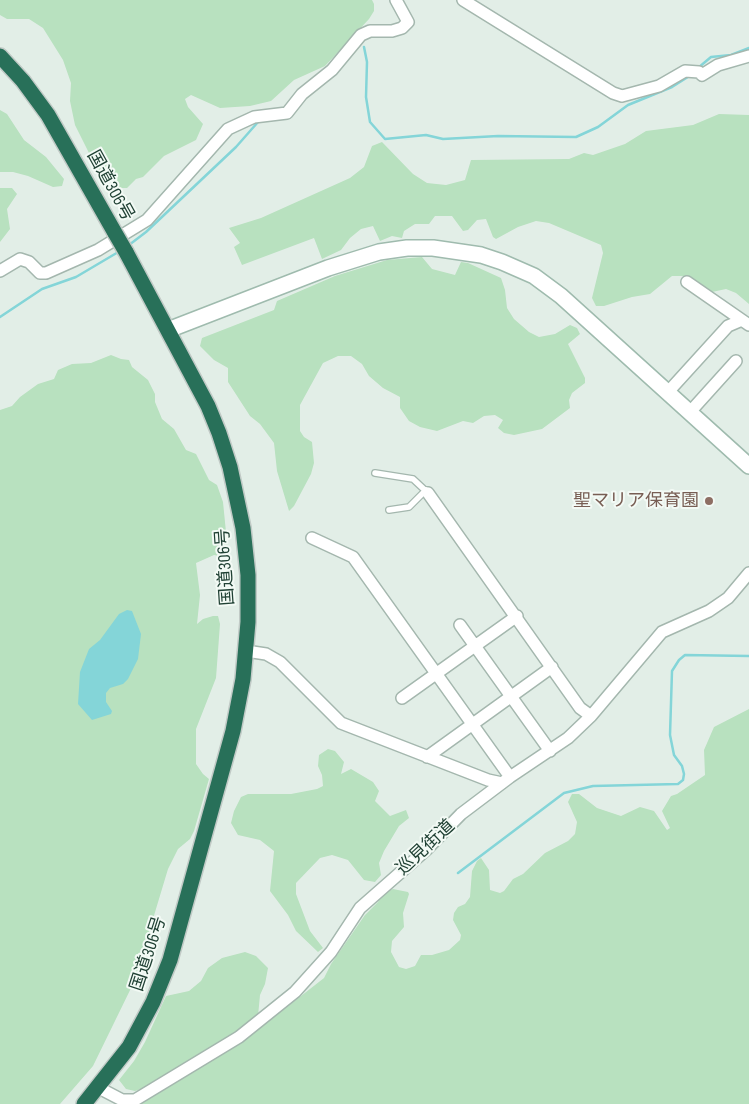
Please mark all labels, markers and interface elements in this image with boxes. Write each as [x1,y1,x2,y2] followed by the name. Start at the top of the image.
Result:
[82,147,138,225] street label: 国道306号
[573,490,699,512] place label: 聖マリア保育園
[703,495,715,507] marker: 聖マリア保育園
[213,528,239,606] street label: 国道306号
[392,816,460,880] street label: 巡見街道
[127,914,171,994] street label: 国道306号

